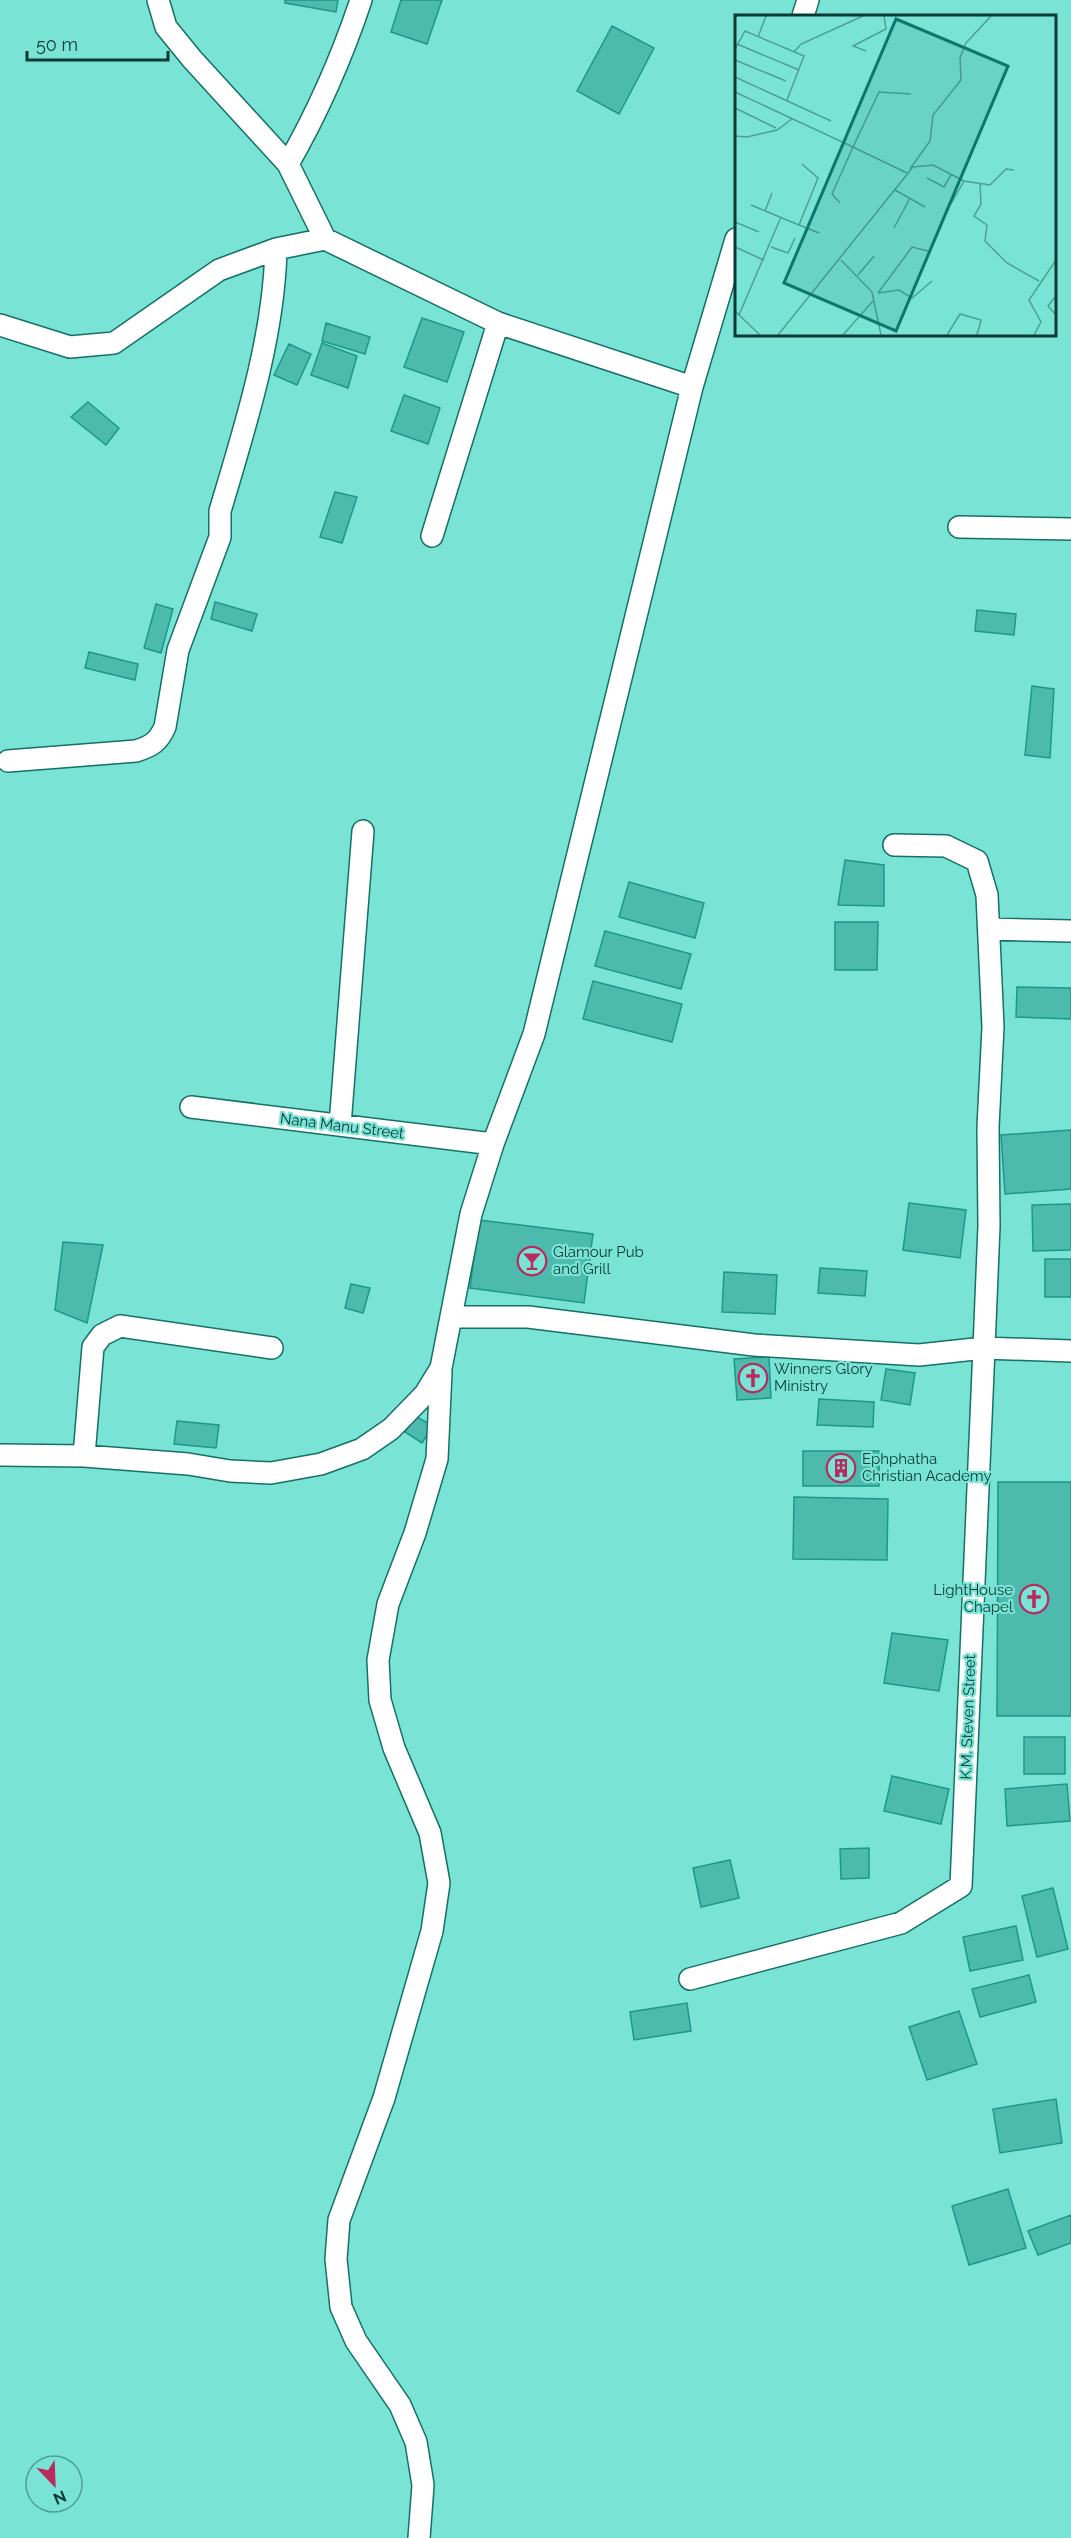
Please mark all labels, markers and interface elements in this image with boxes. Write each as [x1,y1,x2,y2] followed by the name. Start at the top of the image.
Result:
[735,15,1056,336] inset map
[27,24,168,62] scale bar
[36,34,78,55] text: 50 m
[279,1109,405,1143] street label: Nana Manu Street
[553,1243,644,1278] place label: Glamour Pub and Grill
[516,1245,548,1277] bar icon: Glamour Pub and Grill
[774,1360,873,1395] place label: Winners Glory Ministry
[737,1362,769,1394] church icon: Winners Glory Ministry
[862,1450,992,1485] place label: Ephphatha Christian Academy
[825,1452,857,1484] building icon: Ephphatha Christian Academy
[933,1581,1014,1616] place label: LightHouse Chapel
[1018,1583,1050,1615] church icon: LightHouse Chapel
[957,1654,979,1780] street label: K.M. Steven Street
[24,2454,84,2514] north arrow
[50,2486,69,2508] text: N

